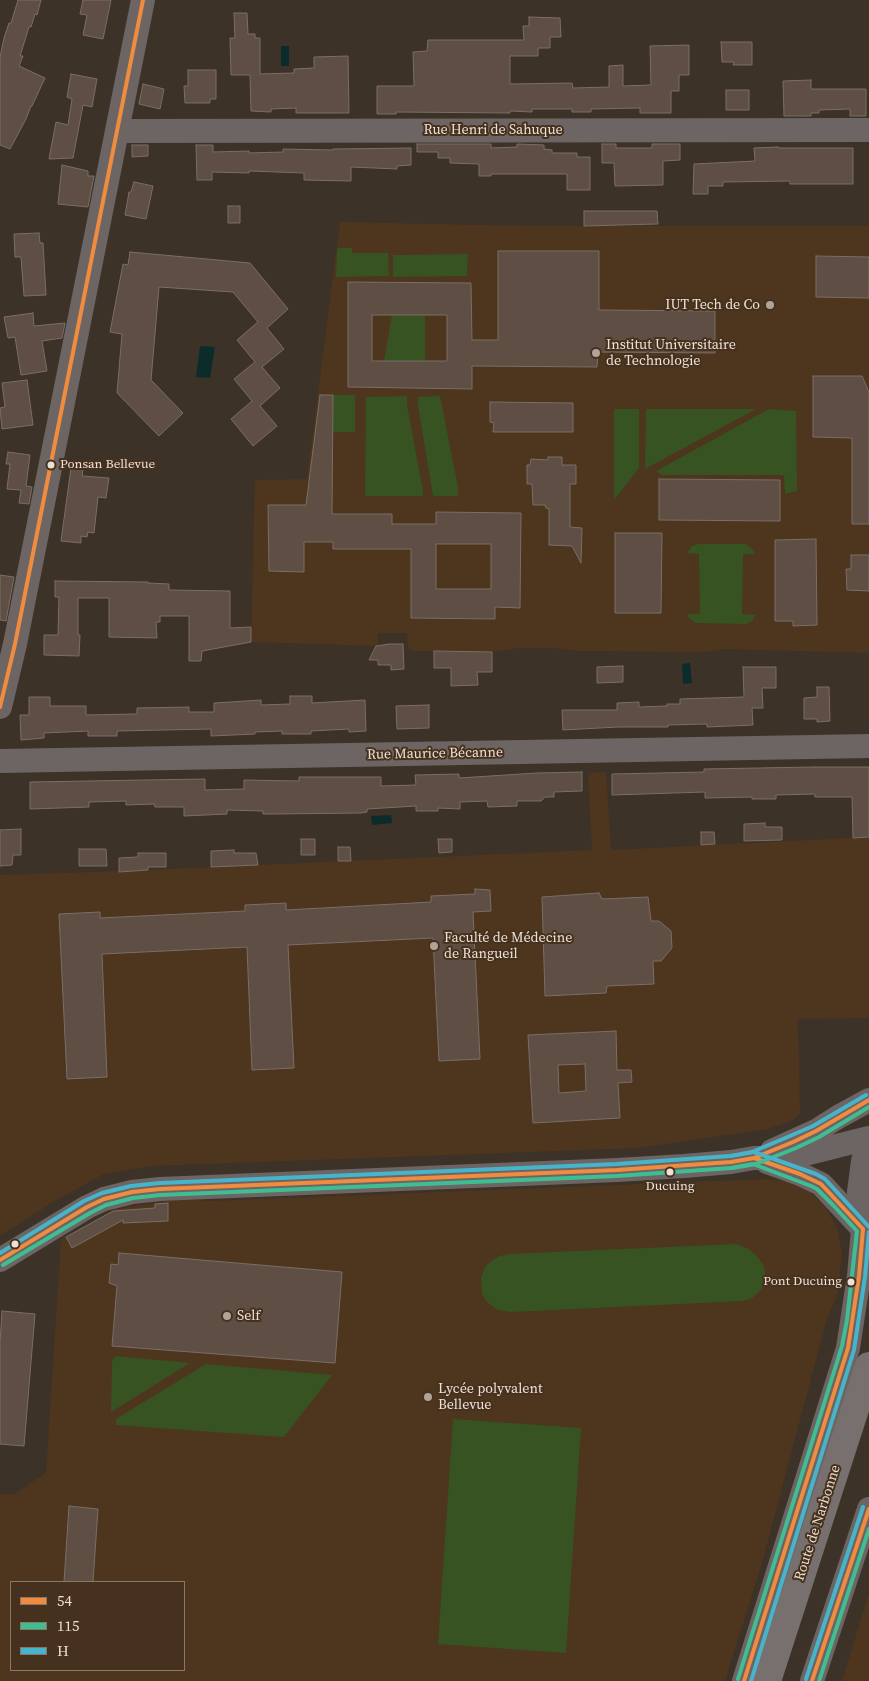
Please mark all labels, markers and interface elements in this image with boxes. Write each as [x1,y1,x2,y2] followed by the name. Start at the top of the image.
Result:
[423,122,563,138] street label: Rue Henri de Sahuque
[665,297,760,313] place label: IUT Tech de Co
[764,299,776,311] marker: IUT Tech de Co
[606,337,736,370] place label: Institut Universitaire de Technologie
[590,347,602,359] marker: Institut Universitaire de Technologie
[60,457,155,473] place label: Ponsan Bellevue
[46,460,56,470] marker: Ponsan Bellevue
[367,744,503,764] street label: Rue Maurice Bécanne
[444,930,572,962] place label: Faculté de Médecine de Rangueil
[428,940,440,952] marker: Faculté de Médecine de Rangueil
[665,1167,675,1177] marker: Ducuing
[645,1179,695,1195] place label: Ducuing
[10,1239,20,1249] unlabelled marker
[763,1274,842,1290] place label: Pont Ducuing
[846,1277,856,1287] marker: Pont Ducuing
[237,1308,260,1324] place label: Self
[221,1310,233,1322] marker: Self
[438,1381,542,1414] place label: Lycée polyvalent Bellevue
[422,1391,434,1403] marker: Lycée polyvalent Bellevue
[791,1463,845,1583] street label: Route de Narbonne
[10,1581,185,1671] legend
[57,1590,72,1611] text: 54
[57,1615,80,1636] text: 115
[57,1640,69,1661] text: H

